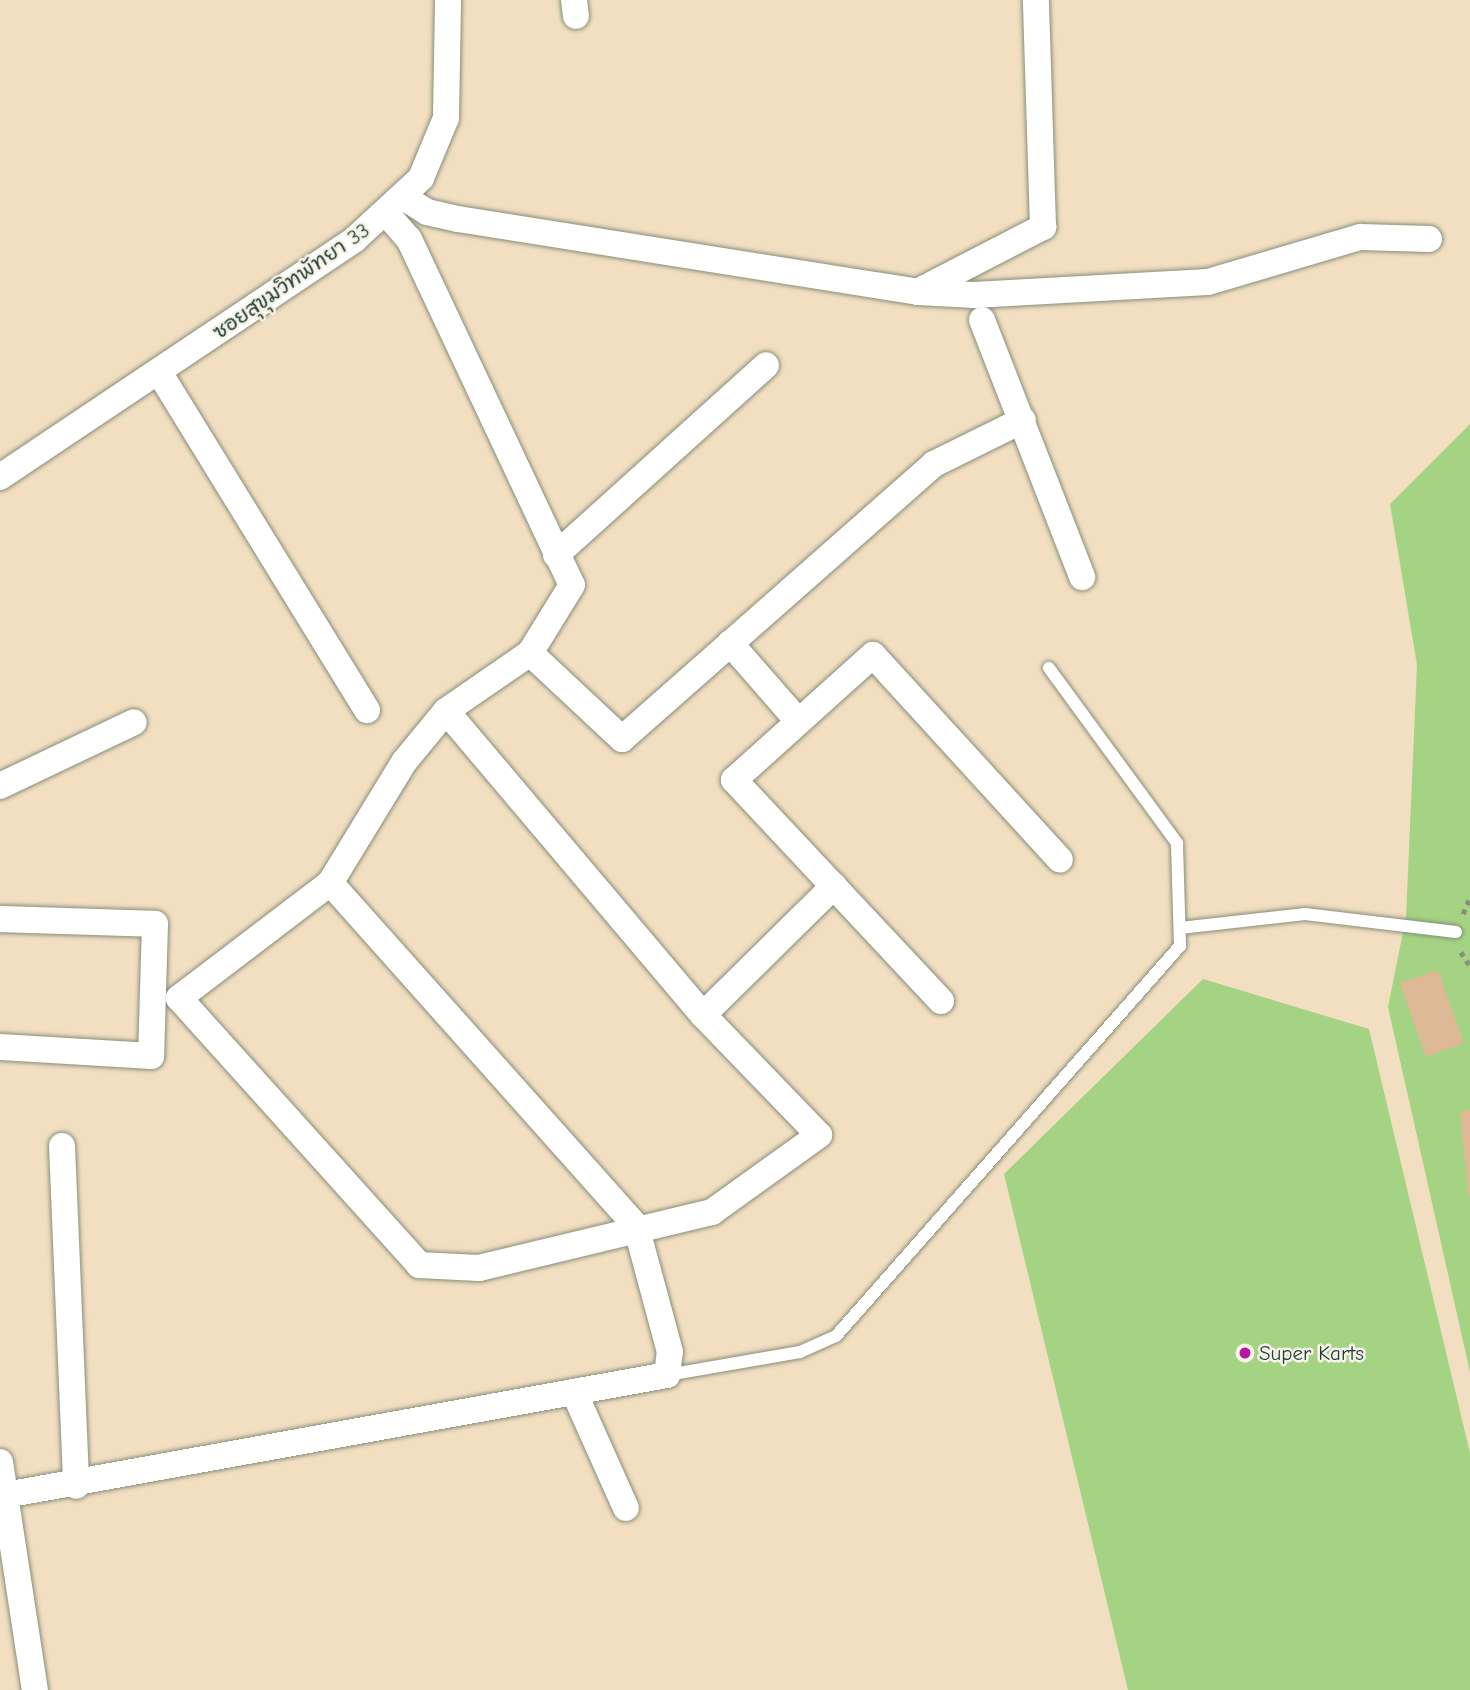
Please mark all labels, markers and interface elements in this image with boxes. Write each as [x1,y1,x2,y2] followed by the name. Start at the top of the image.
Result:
[208,217,374,345] street label: ซอยสุขุมวิทพัทยา 33
[1259,1340,1364,1366] place label: Super Karts
[1237,1345,1253,1361] marker: Super Karts

